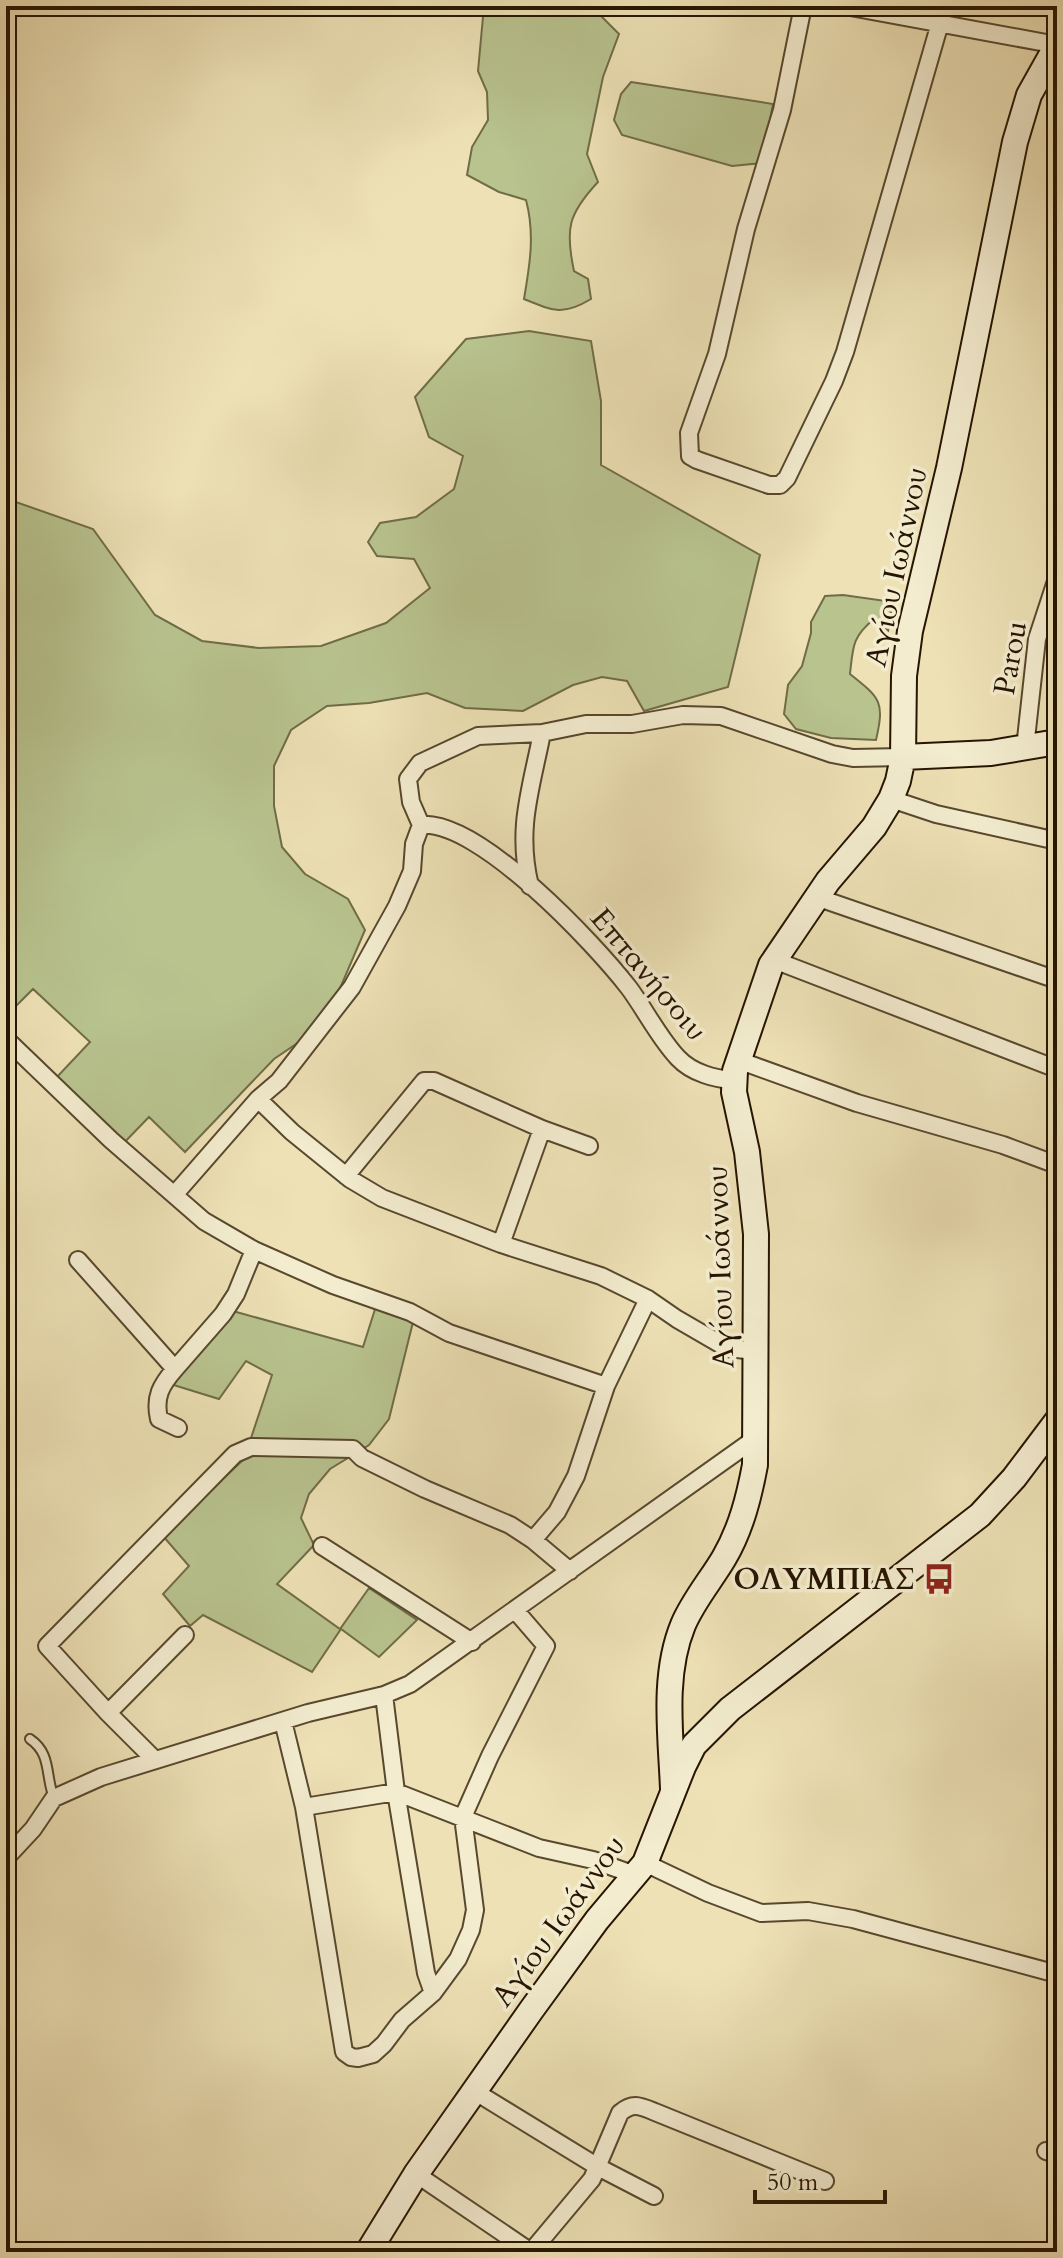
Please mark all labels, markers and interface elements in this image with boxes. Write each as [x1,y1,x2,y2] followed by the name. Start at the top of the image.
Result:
[855,464,938,670] street label: Αγίου Ιωάννου
[984,618,1037,698] street label: Parou
[581,899,716,1050] street label: Επτανήσοιυ
[696,1165,745,1369] street label: Αγίου Ιωάννου
[733,1559,915,1600] place label: ΟΛΥΜΠΙΑΣ
[922,1562,956,1596] bus stop icon: ΟΛΥΜΠΙΑΣ
[482,1827,635,2015] street label: Αγίου Ιωάννου
[755,2154,885,2204] scale bar
[767,2166,819,2199] text: 50 m

